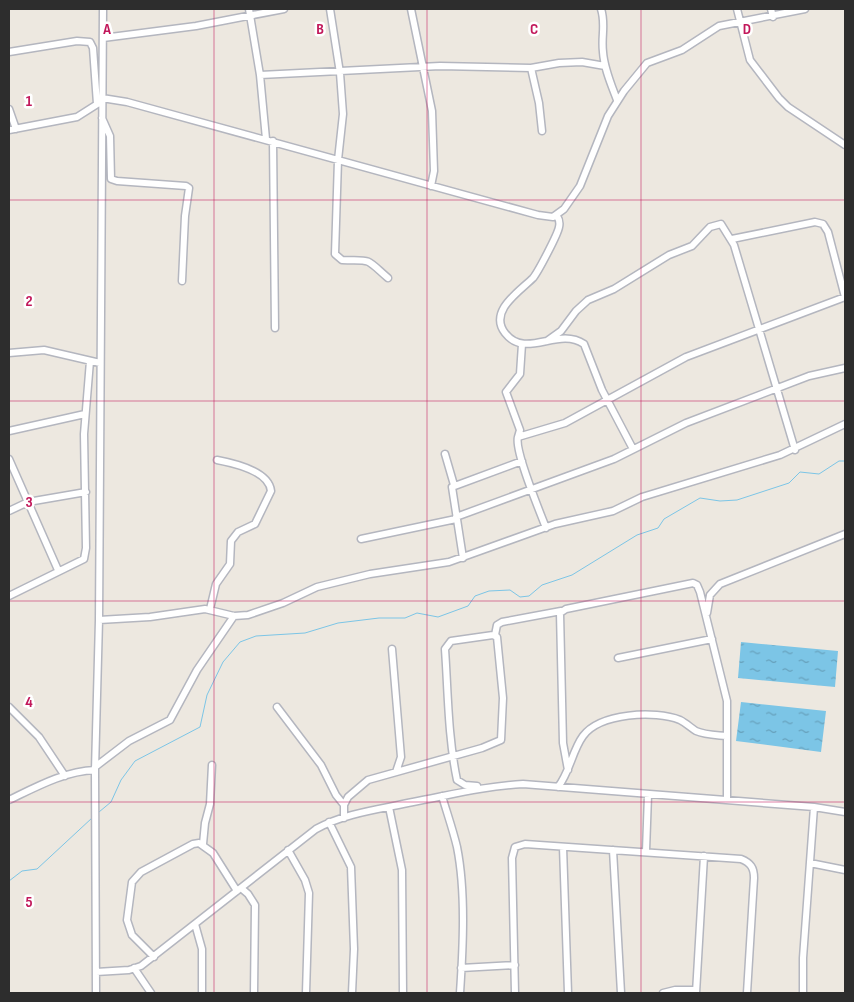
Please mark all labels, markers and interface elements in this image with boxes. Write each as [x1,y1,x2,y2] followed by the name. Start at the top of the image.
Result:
[102,20,111,39] text: A
[316,20,324,39] text: B
[530,20,538,39] text: C
[743,20,751,39] text: D
[26,92,33,111] text: 1
[25,292,33,311] text: 2
[25,493,33,512] text: 3
[25,693,33,712] text: 4
[25,893,33,912] text: 5

